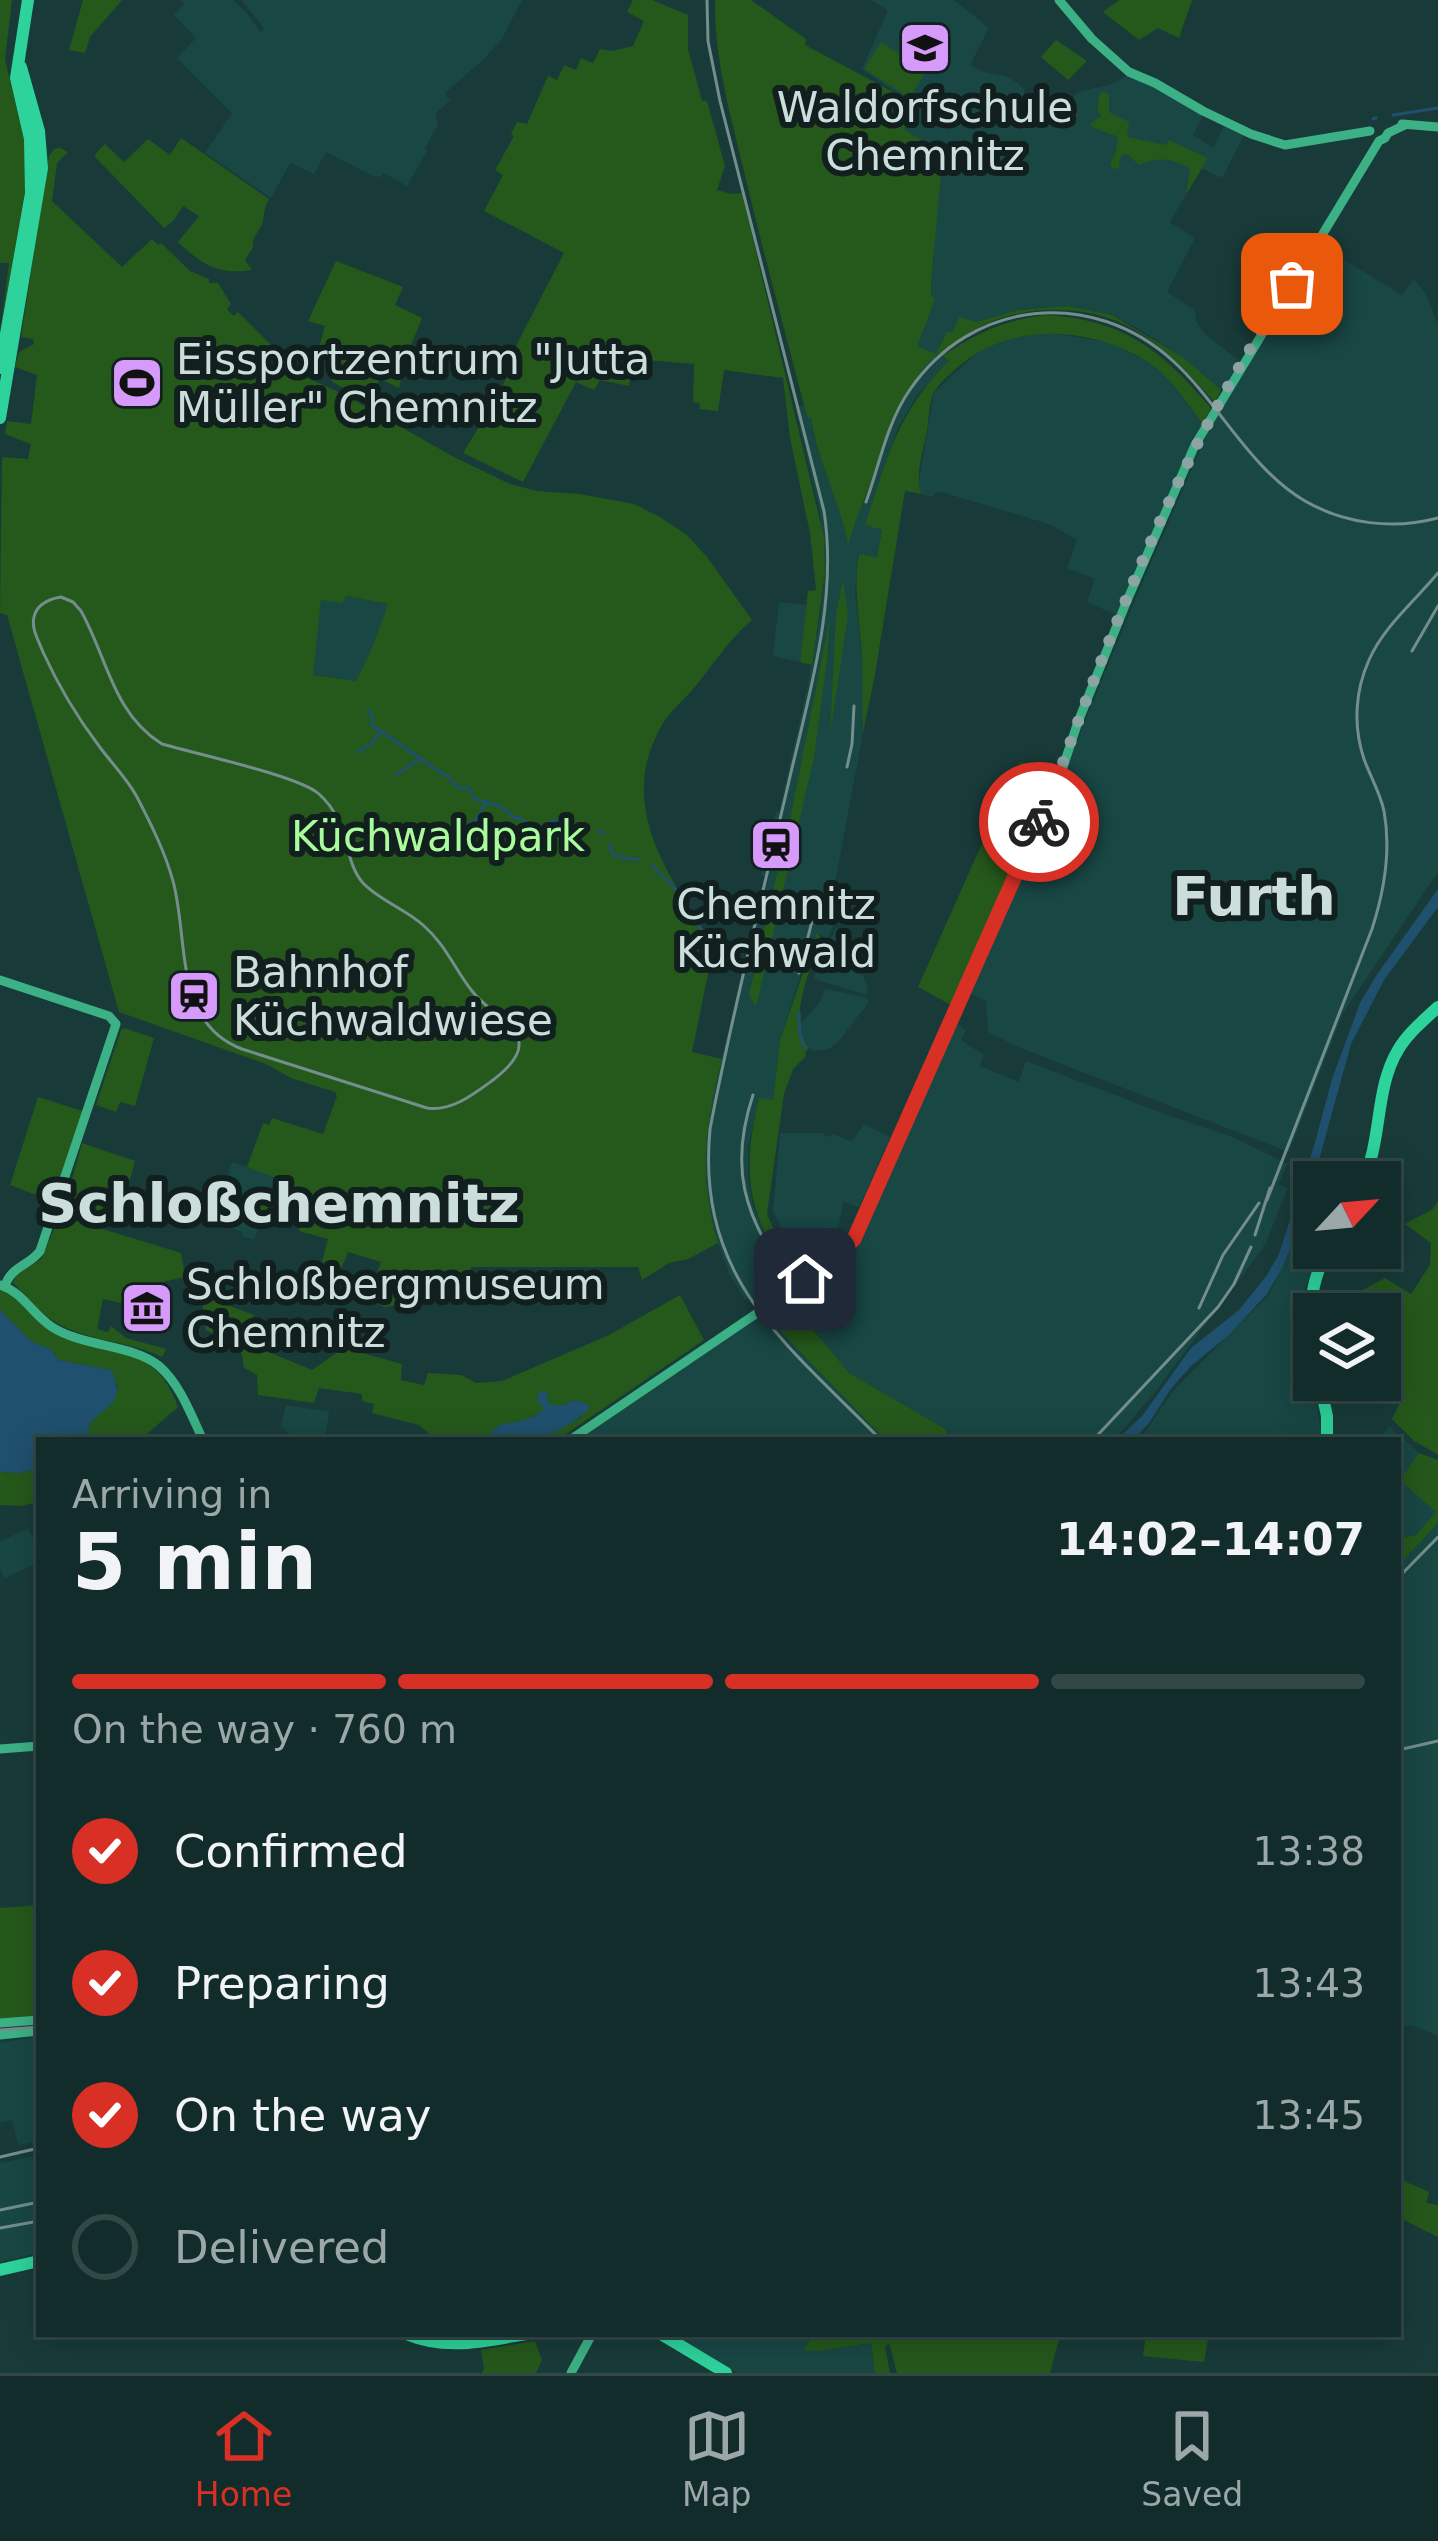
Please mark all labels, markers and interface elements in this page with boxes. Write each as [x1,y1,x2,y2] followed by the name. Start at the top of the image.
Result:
[897,20,953,76] school or university icon: Waldorfschule Chemnitz
[777,83,1073,180] place label: Waldorfschule Chemnitz
[1241,233,1343,335] pin
[1259,251,1325,317] icon: bag
[176,335,650,432] place label: Eissportzentrum "Jutta Müller" Chemnitz
[109,355,165,411] sports icon: Eissportzentrum "Jutta Müller" Chemnitz
[979,762,1099,882] courier
[1006,789,1072,855] icon: bike
[291,812,586,861] park label: Küchwaldpark
[748,817,804,873] station icon: Chemnitz Küchwald
[1172,865,1336,928] district label: Furth
[676,880,876,977] place label: Chemnitz Küchwald
[233,948,553,1045] place label: Bahnhof Küchwaldwiese
[166,968,222,1024] station icon: Bahnhof Küchwaldwiese
[1293,1161,1401,1269] north arrow
[1293,1161,1401,1401] map controls
[38,1172,520,1235] district label: Schloßchemnitz
[754,1228,856,1330] pin
[772,1246,838,1312] icon: home
[186,1260,605,1357] place label: Schloßbergmuseum Chemnitz
[119,1280,175,1336] museum icon: Schloßbergmuseum Chemnitz
[1293,1293,1401,1401] button: layers
[72,1472,272,1517] text: Arriving in
[1056,1513,1365,1566] text: 14:02–14:07
[72,1517,317,1607] text: 5 min
[72,1707,457,1752] text: On the way · 760 m
[72,1818,138,1884] icon: check
[174,1825,408,1878] text: Confirmed
[1253,1829,1365,1874] text: 13:38
[72,1950,138,2016] icon: check
[174,1957,390,2010] text: Preparing
[1253,1961,1365,2006] text: 13:43
[72,2082,138,2148] icon: check
[174,2089,431,2142] text: On the way
[1253,2093,1365,2138] text: 13:45
[174,2221,389,2274] text: Delivered
[195,2403,292,2514] tab: Home
[682,2403,752,2514] tab: Map
[1141,2403,1243,2514] tab: Saved

